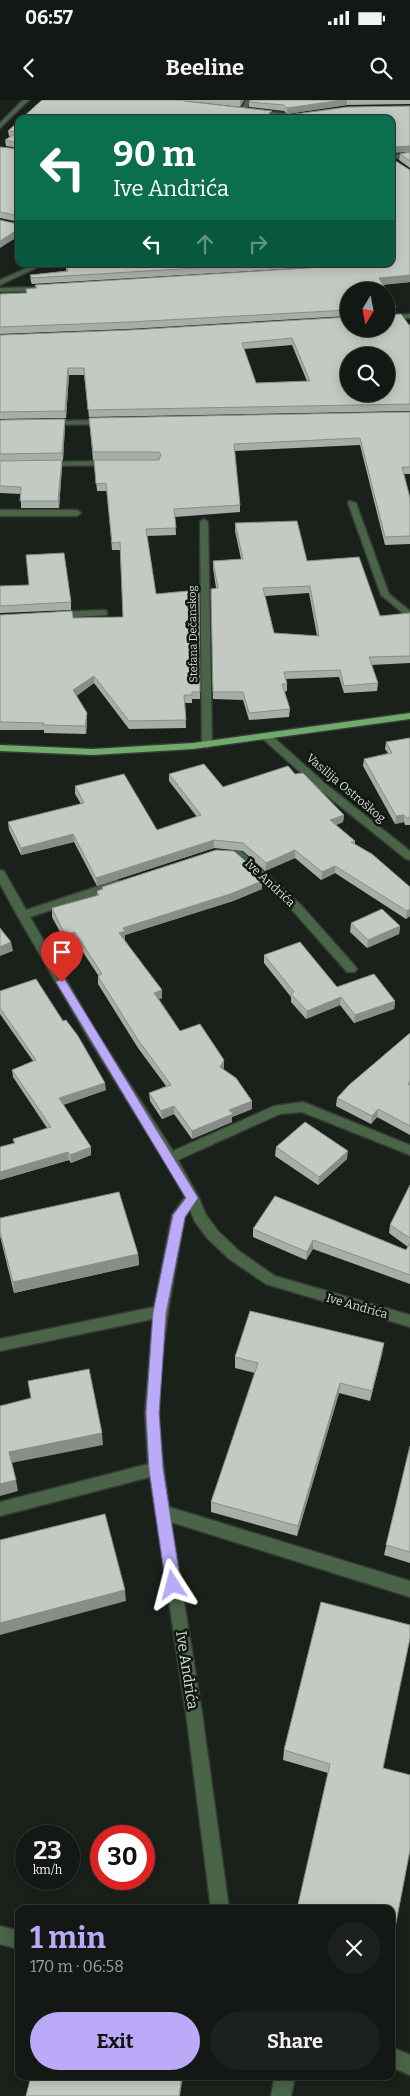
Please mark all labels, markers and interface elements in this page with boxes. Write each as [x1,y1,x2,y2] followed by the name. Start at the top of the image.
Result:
[25,6,73,29] text: 06:57
[15,54,43,82] icon: back
[166,54,244,81] text: Beeline
[367,54,395,82] icon: search
[113,133,196,175] text: 90 m
[30,135,95,200] icon: left
[113,175,229,202] text: Ive Andrića
[138,230,166,258] icon: left
[191,230,219,258] icon: ahead
[244,230,272,258] icon: right
[340,282,395,338] north arrow
[340,282,395,402] map controls
[340,347,395,402] button: search
[186,585,200,683] street label: Stefana Dečanskog
[303,751,389,825] street label: Vasilija Ostroškog
[242,856,298,910] street label: Ive Andrića
[41,931,83,982] pin
[48,938,76,966] icon: arrive
[325,1291,390,1322] street label: Ive Andrića
[146,1558,198,1610] position arrow
[172,1630,202,1710] street label: Ive Andrića
[90,1825,155,1890] speed limit sign: 30
[33,1836,62,1866] text: 23
[33,1863,62,1877] text: km/h
[30,1920,106,1956] text: 1 min
[328,1922,380,1974] button: close
[30,1957,124,1976] text: 170 m · 06:58
[30,2012,200,2070] button: Exit
[210,2012,380,2070] button: Share

